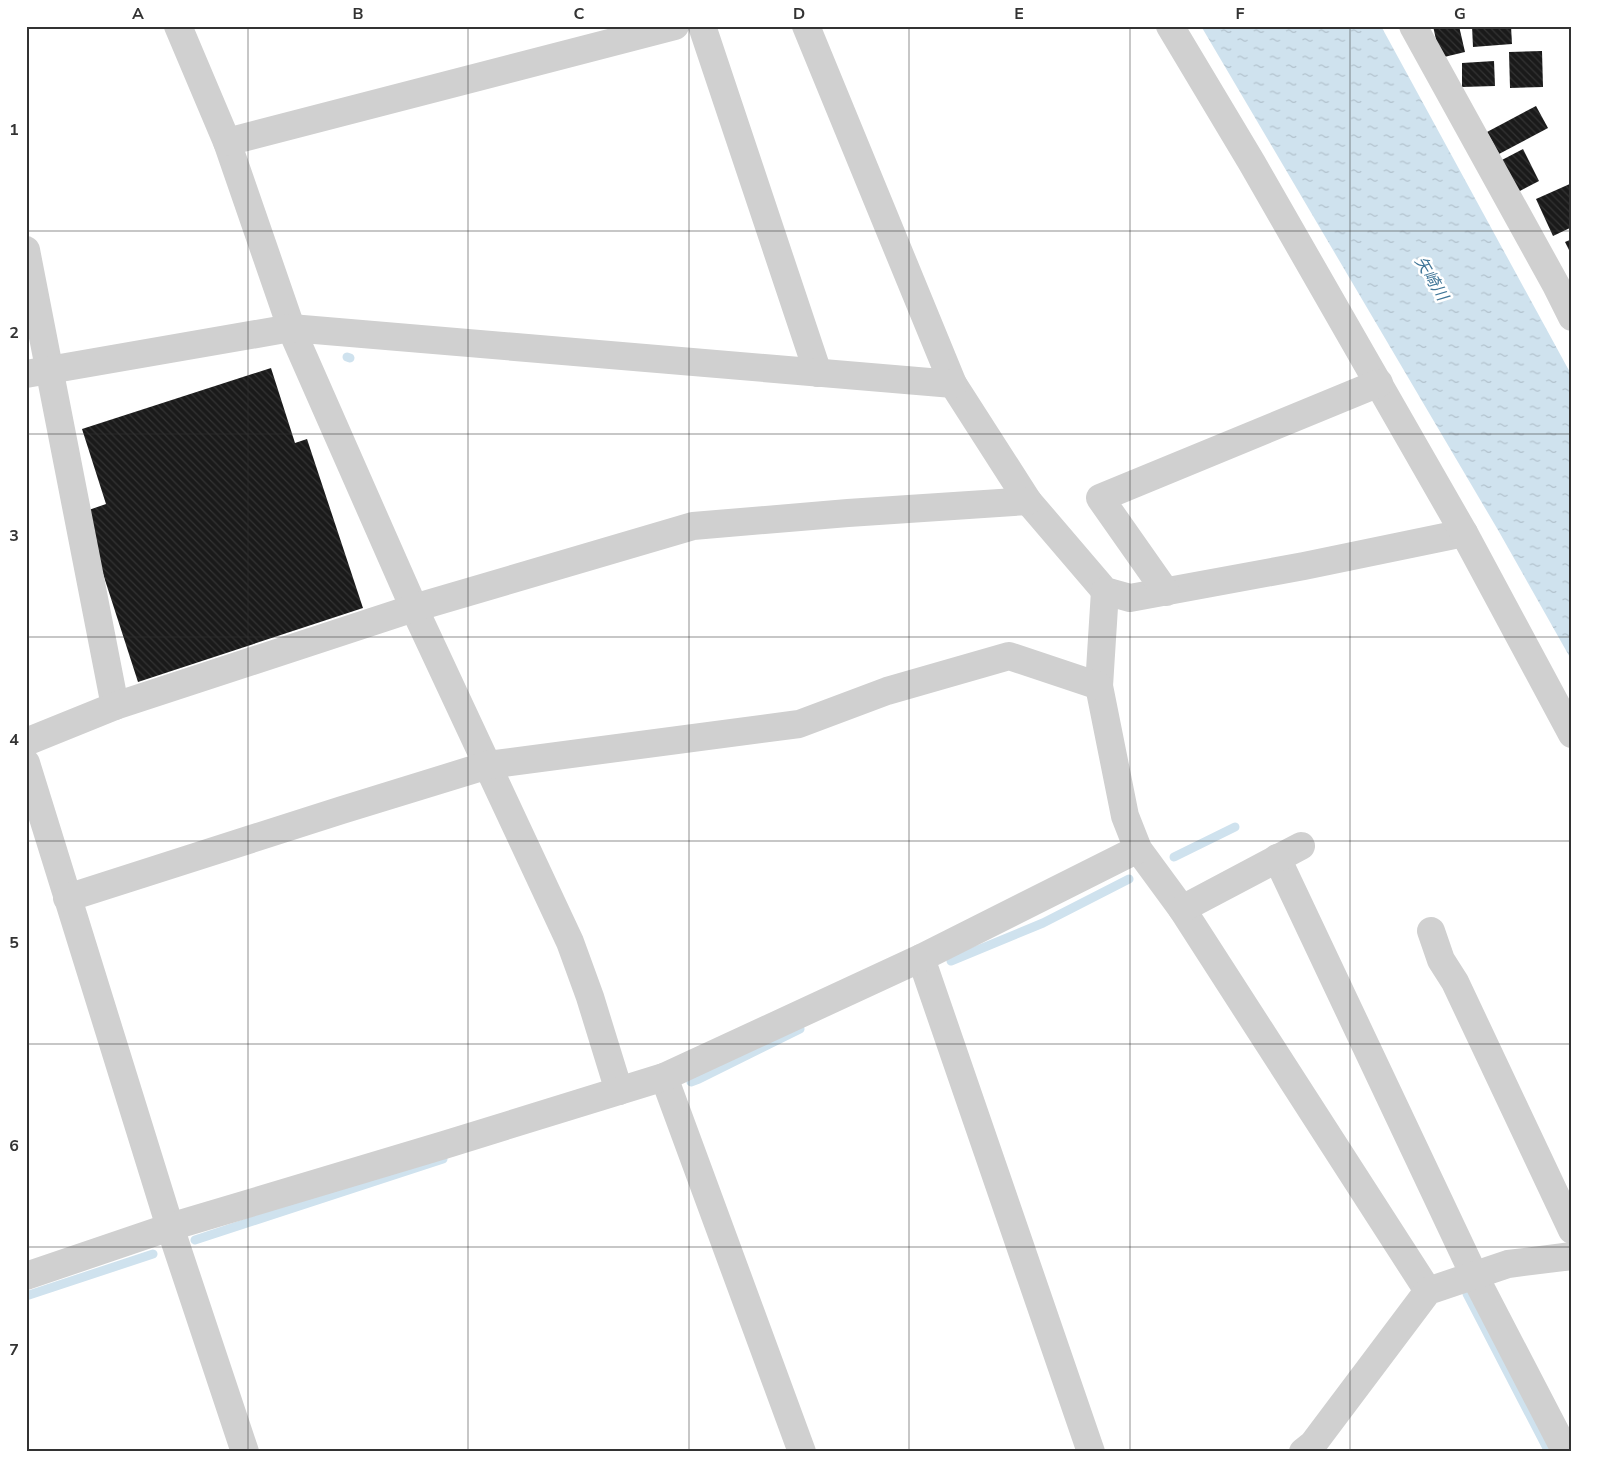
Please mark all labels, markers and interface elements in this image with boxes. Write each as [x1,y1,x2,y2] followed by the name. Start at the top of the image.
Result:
[132,3,144,25] text: A
[352,3,364,25] text: B
[574,3,585,25] text: C
[793,3,805,25] text: D
[1014,3,1024,25] text: E
[1236,3,1245,25] text: F
[1454,3,1466,25] text: G
[9,119,19,141] text: 1
[1409,252,1454,306] water label: 矢崎川
[9,322,19,344] text: 2
[9,525,19,547] text: 3
[9,729,19,751] text: 4
[9,932,19,954] text: 5
[9,1135,19,1157] text: 6
[9,1339,19,1361] text: 7

